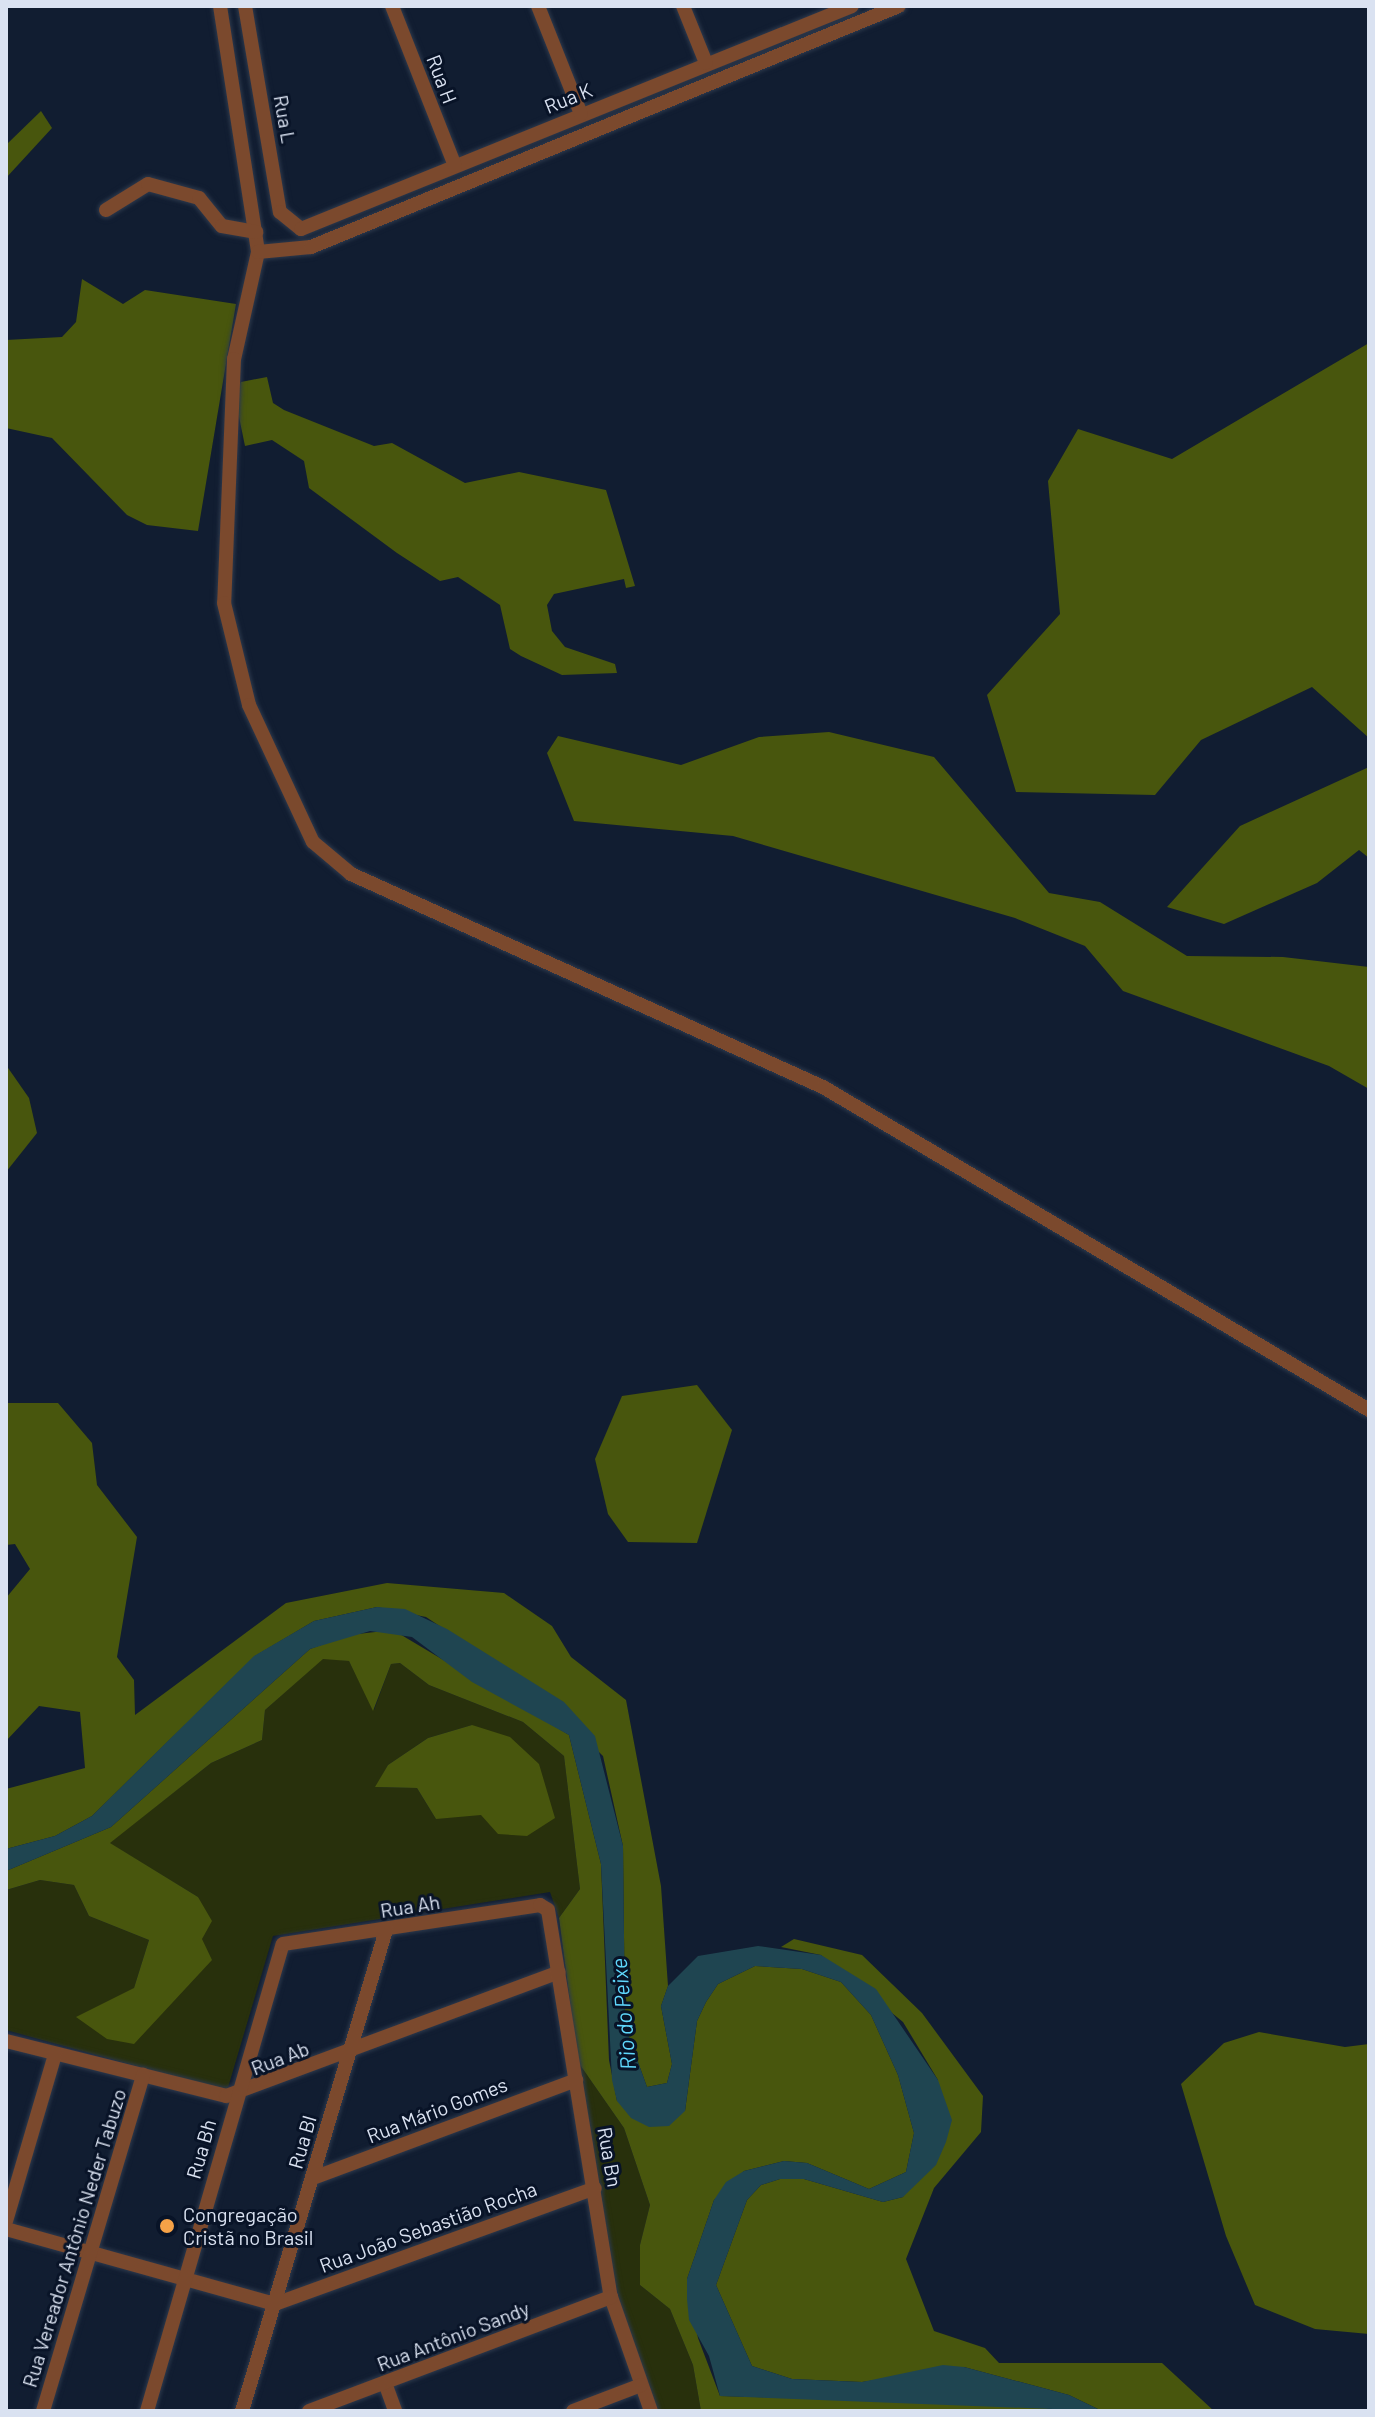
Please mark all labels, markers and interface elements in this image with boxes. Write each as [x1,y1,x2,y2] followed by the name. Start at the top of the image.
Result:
[422,51,462,107] street label: Rua H
[541,78,595,118] street label: Rua K
[269,93,301,145] street label: Rua L
[378,1889,442,1923] street label: Rua Ah
[605,1957,641,2071] water label: Rio do Peixe
[248,2036,312,2080] street label: Rua Ab
[363,2072,511,2148] street label: Rua Mário Gomes
[17,2086,131,2390] street label: Rua Vereador Antônio Neder Tabuzo
[283,2113,321,2171] street label: Rua Bl
[181,2117,221,2181] street label: Rua Bh
[593,2125,627,2189] street label: Rua Bn
[316,2176,540,2278] street label: Rua João Sebastião Rocha
[183,2202,313,2249] place label: Congregação Cristã no Brasil
[158,2217,176,2235] marker: Congregação Cristã no Brasil
[373,2296,533,2376] street label: Rua Antônio Sandy

